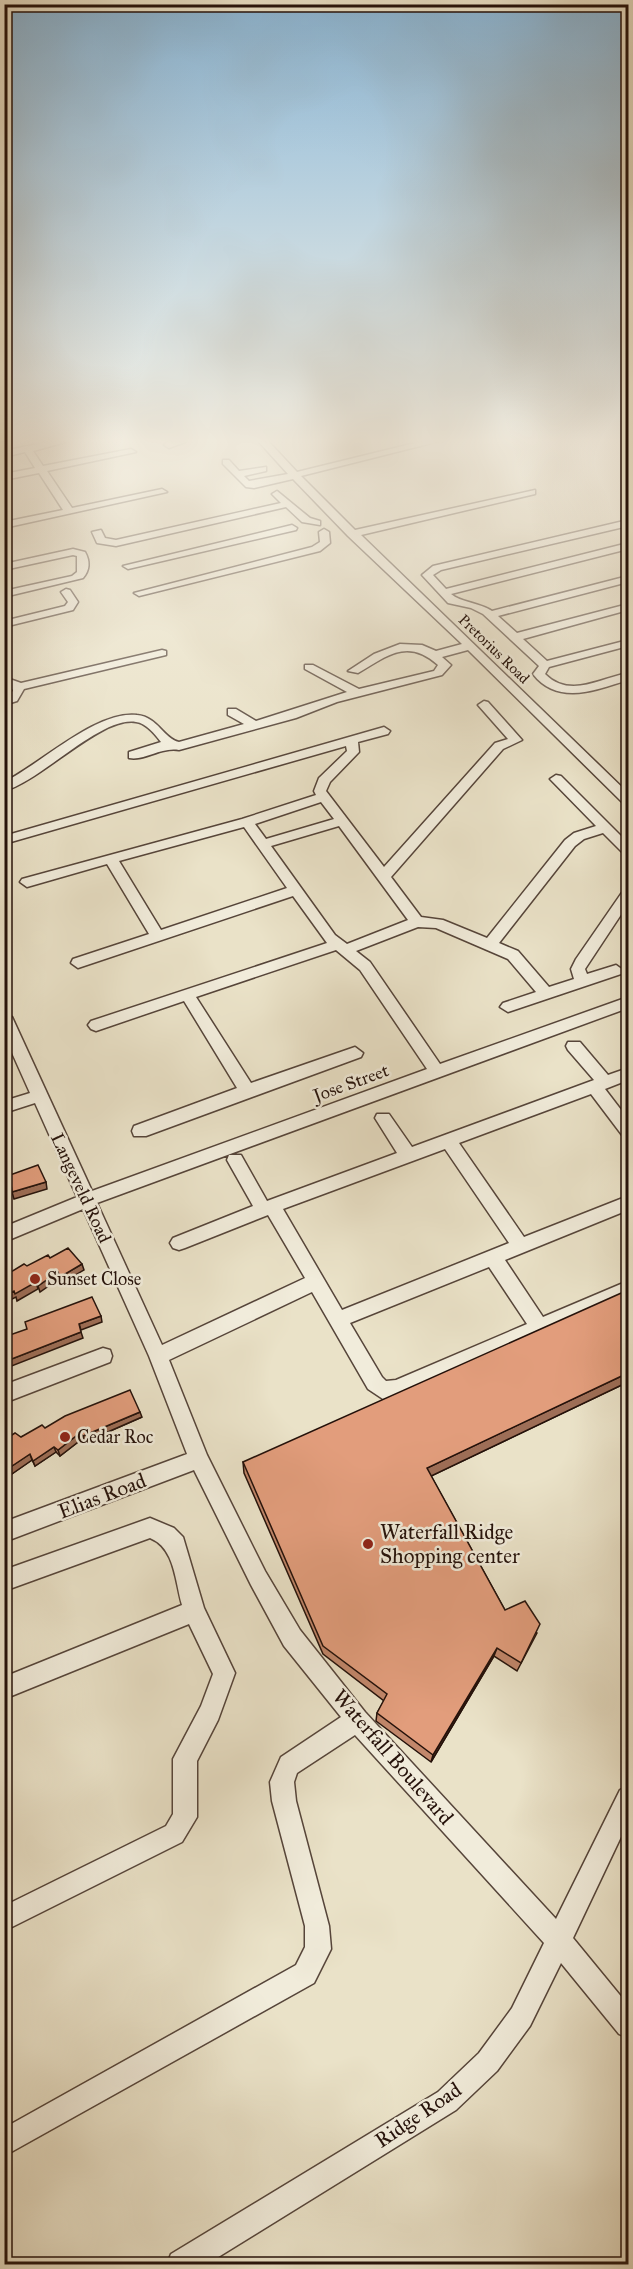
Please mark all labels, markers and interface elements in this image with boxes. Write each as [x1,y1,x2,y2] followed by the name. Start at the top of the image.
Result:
[455,611,534,688] street label: Pretorius Road
[308,1059,393,1108] street label: Jose Street
[45,1130,116,1247] street label: Langeveld Road
[47,1268,141,1290] place label: Sunset Close
[28,1272,42,1286] marker: Sunset Close
[77,1426,154,1448] place label: Cedar Roc
[58,1430,72,1444] marker: Cedar Roc
[54,1467,150,1525] street label: Elias Road
[380,1519,520,1569] place label: Waterfall Ridge Shopping center
[361,1537,375,1551] marker: Waterfall Ridge Shopping center
[327,1684,459,1830] street label: Waterfall Boulevard
[370,2076,467,2153] street label: Ridge Road

